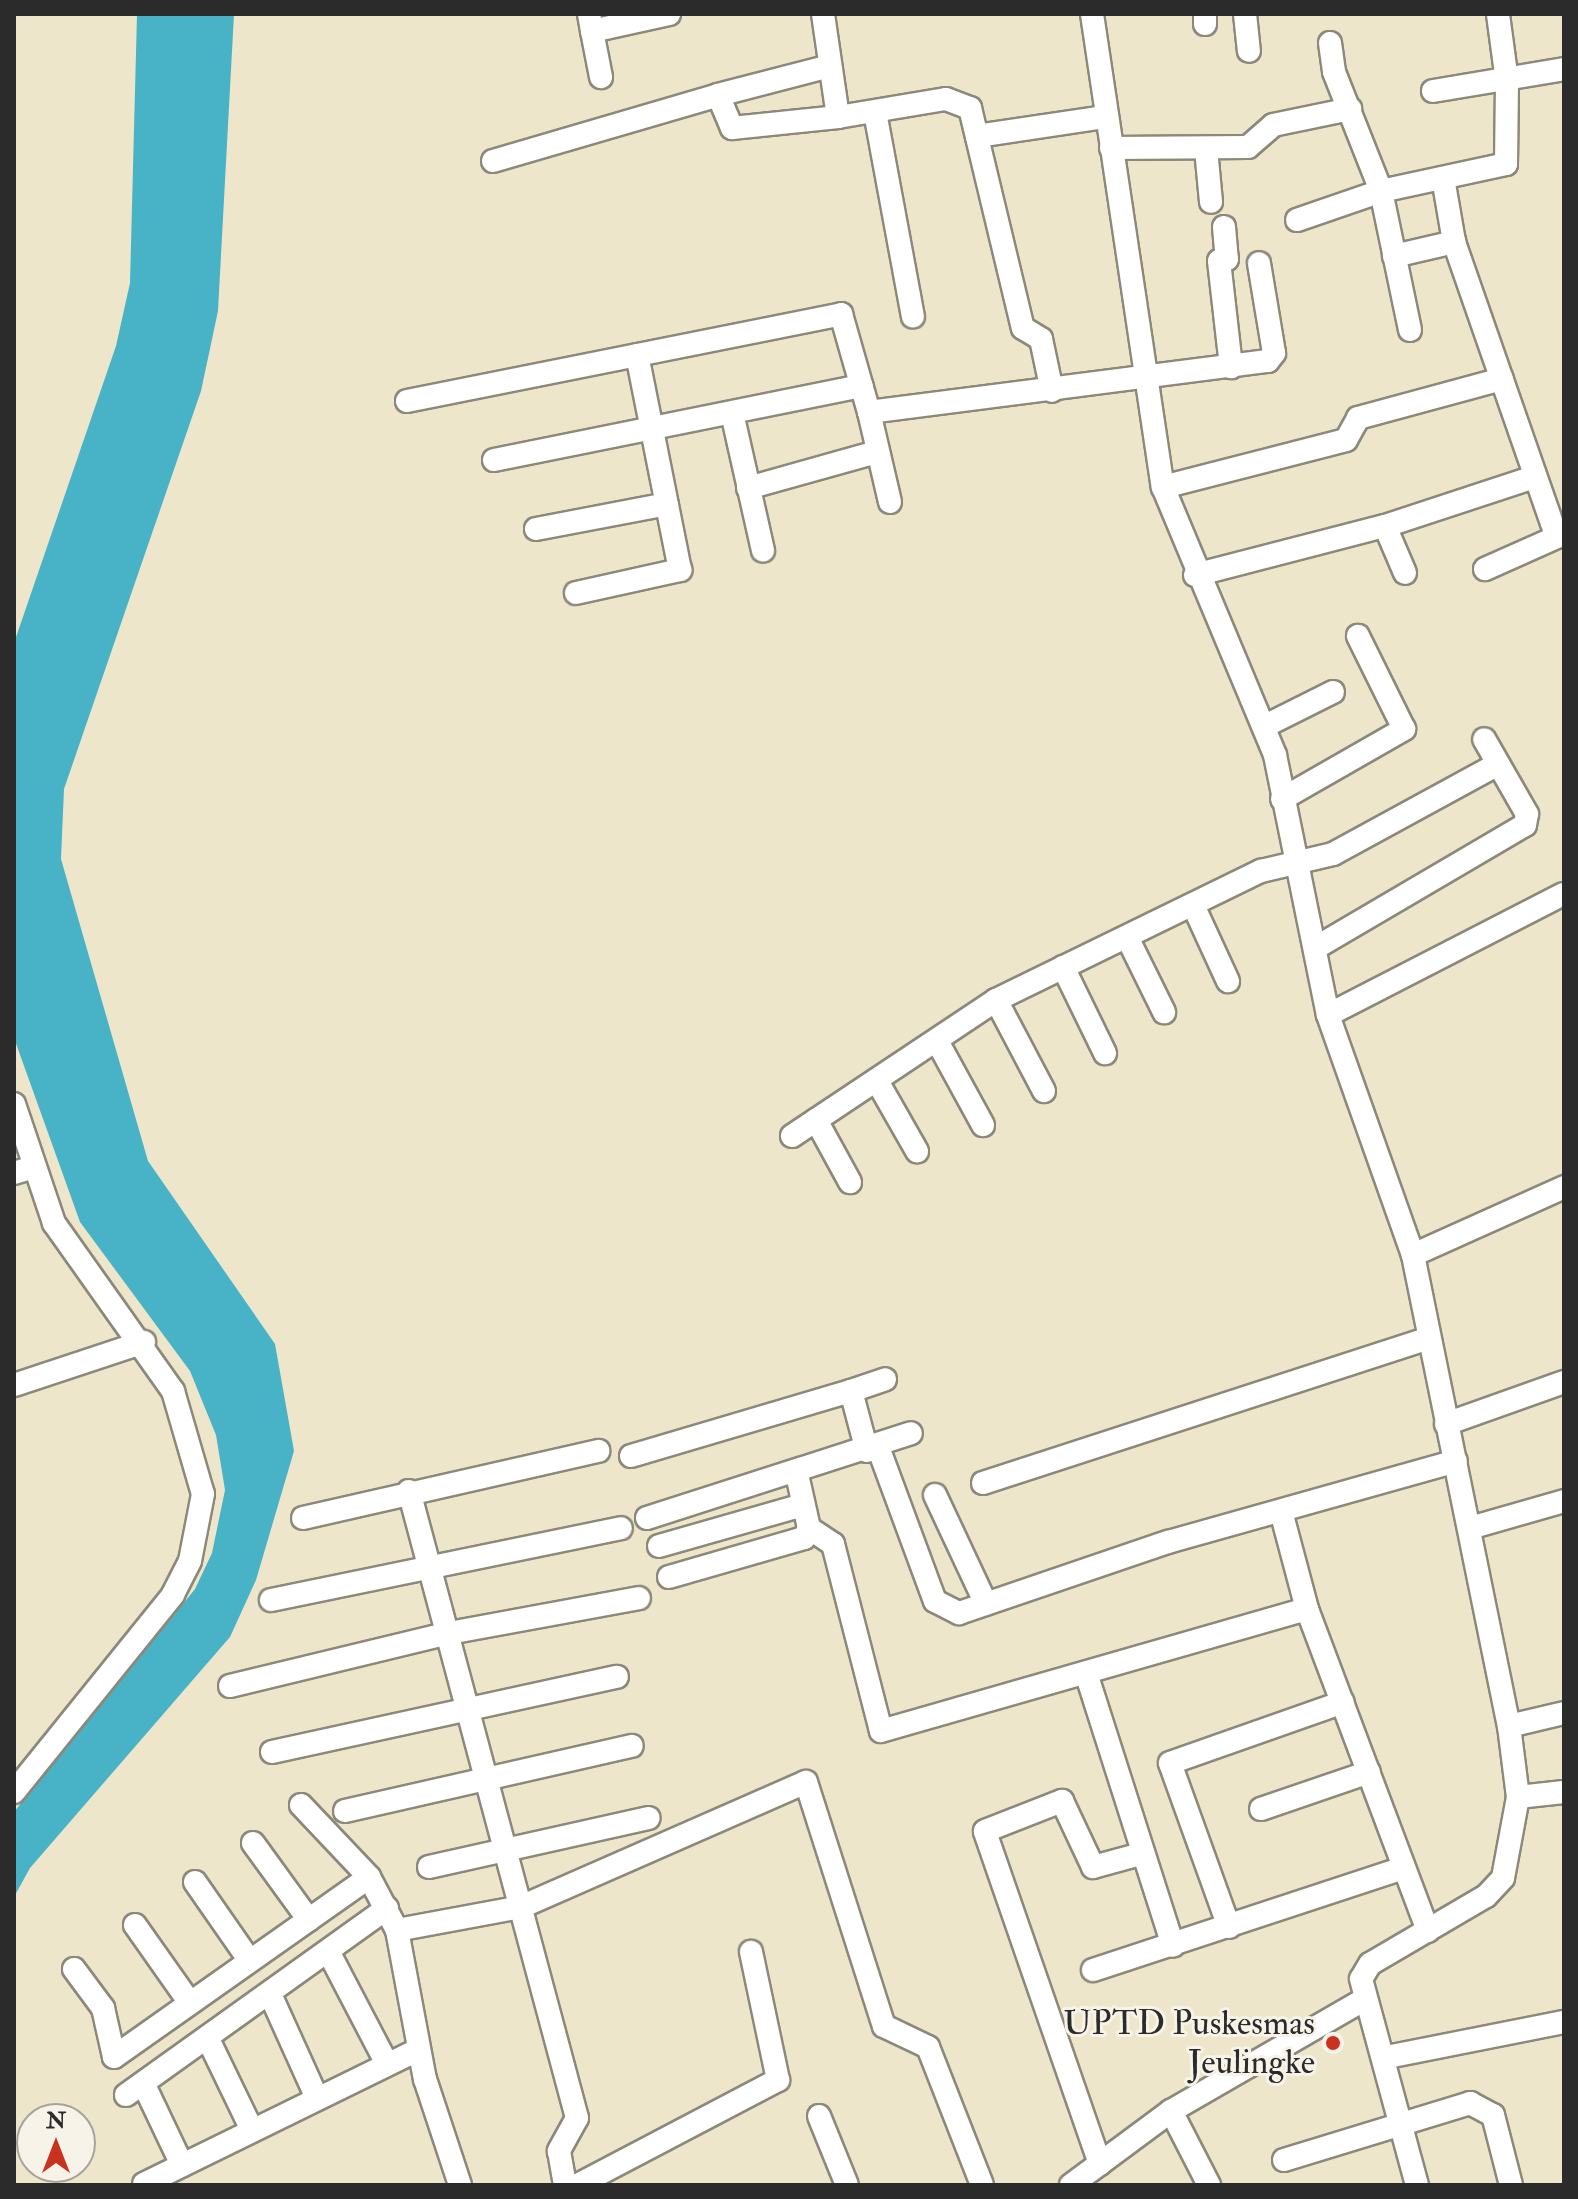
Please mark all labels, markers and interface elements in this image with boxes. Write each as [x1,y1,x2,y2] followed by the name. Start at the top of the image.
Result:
[1063,2003,1315,2082] place label: UPTD Puskesmas Jeulingke
[1322,2032,1344,2054] marker: UPTD Puskesmas Jeulingke
[16,2103,96,2183] north arrow
[46,2107,66,2135] text: N

